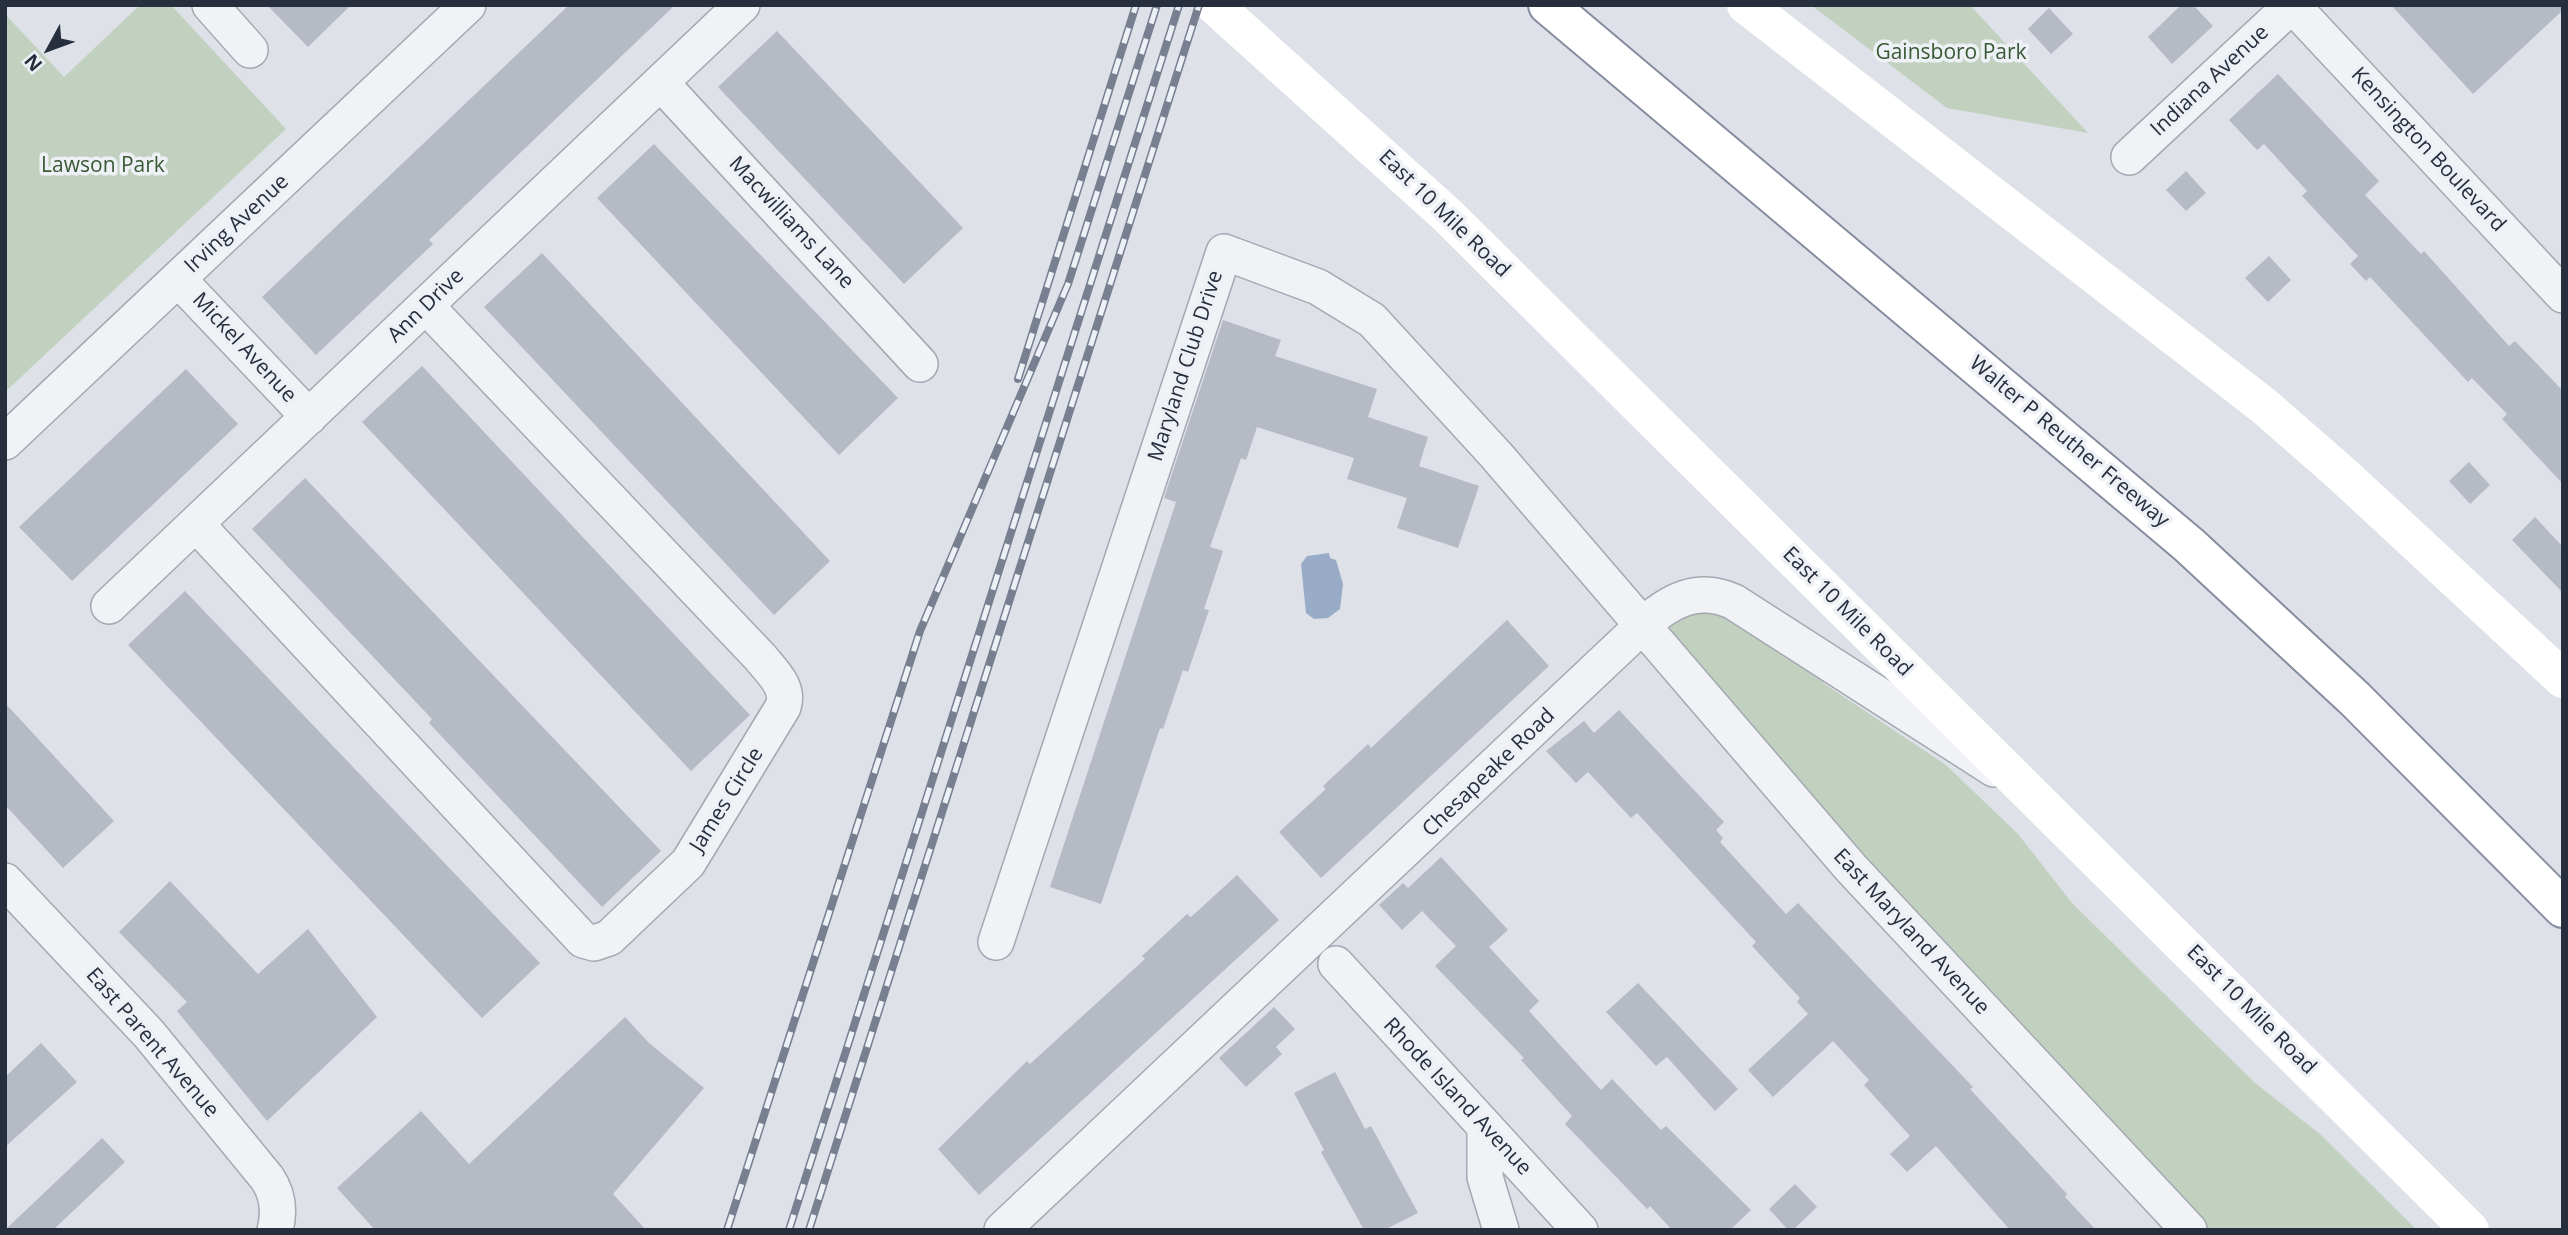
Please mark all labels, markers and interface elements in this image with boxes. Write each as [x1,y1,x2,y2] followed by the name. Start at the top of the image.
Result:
[14,14,84,84] north arrow
[2146,20,2274,142] street label: Indiana Avenue
[1875,40,2027,66] park label: Gainsboro Park
[18,48,48,77] text: N
[2345,63,2511,237] street label: Kensington Boulevard
[1373,145,1515,283] street label: East 10 Mile Road
[723,152,859,294] street label: Macwilliams Lane
[41,153,165,179] park label: Lawson Park
[180,169,294,279] street label: Irving Avenue
[383,264,469,348] street label: Ann Drive
[1143,268,1229,464] street label: Maryland Club Drive
[187,288,301,408] street label: Mickel Avenue
[1964,351,2174,533] street label: Walter P Reuther Freeway
[1777,542,1917,682] street label: East 10 Mile Road
[1418,703,1560,843] street label: Chesapeake Road
[685,743,769,857] street label: James Circle
[1828,844,1994,1020] street label: East Maryland Avenue
[2181,940,2321,1080] street label: East 10 Mile Road
[80,963,224,1123] street label: East Parent Avenue
[1378,1013,1536,1181] street label: Rhode Island Avenue

